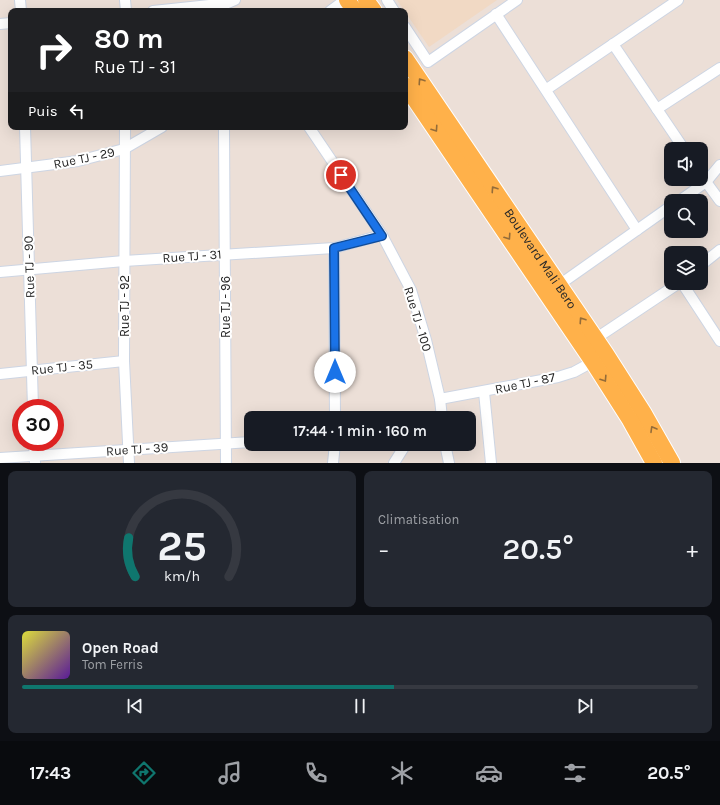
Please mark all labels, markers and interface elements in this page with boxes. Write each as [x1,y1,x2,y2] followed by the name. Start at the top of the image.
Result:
[94,22,163,55] text: 80 m
[28,24,80,76] icon: right
[94,56,176,78] text: Rue TJ - 31
[418,78,426,85] one-way arrow
[66,100,88,122] icon: left
[28,102,58,120] text: Puis
[430,125,438,132] one-way arrow
[664,142,708,290] map controls
[664,142,708,186] button: sound
[52,144,116,172] street label: Rue TJ - 29
[324,158,358,192] pin
[330,164,352,186] icon: arrive
[491,186,499,193] one-way arrow
[664,194,708,238] button: search
[502,205,580,311] street label: Boulevard Mali Bero
[503,233,510,240] one-way arrow
[20,235,38,298] street label: Rue TJ - 90
[162,246,222,266] street label: Rue TJ - 31
[664,246,708,290] button: layers
[117,275,132,337] street label: Rue TJ - 92
[218,276,233,338] street label: Rue TJ - 96
[401,285,435,353] street label: Rue TJ - 100
[579,317,587,324] one-way arrow
[314,351,356,393] position arrow
[30,356,94,378] street label: Rue TJ - 35
[493,369,557,397] street label: Rue TJ - 87
[599,375,606,382] one-way arrow
[12,399,64,451] speed limit sign: 30
[293,422,427,440] text: 17:44 · 1 min · 160 m
[650,426,657,433] one-way arrow
[105,439,169,459] street label: Rue TJ - 39
[378,512,459,527] text: Climatisation
[157,522,207,570] text: 25
[502,531,574,567] text: 20.5°
[378,537,390,563] text: −
[686,537,698,563] text: +
[164,568,200,585] text: km/h
[82,639,159,657] text: Open Road
[82,657,143,672] text: Tom Ferris
[124,695,146,717] icon: previous
[349,695,371,717] icon: pause
[574,695,596,717] icon: next
[130,759,158,787] icon: directions
[216,759,244,787] icon: music
[302,759,330,787] icon: phone
[388,759,416,787] icon: climate
[475,759,503,787] icon: car
[561,759,589,787] icon: filters
[29,762,71,784] text: 17:43
[647,762,691,784] text: 20.5°

